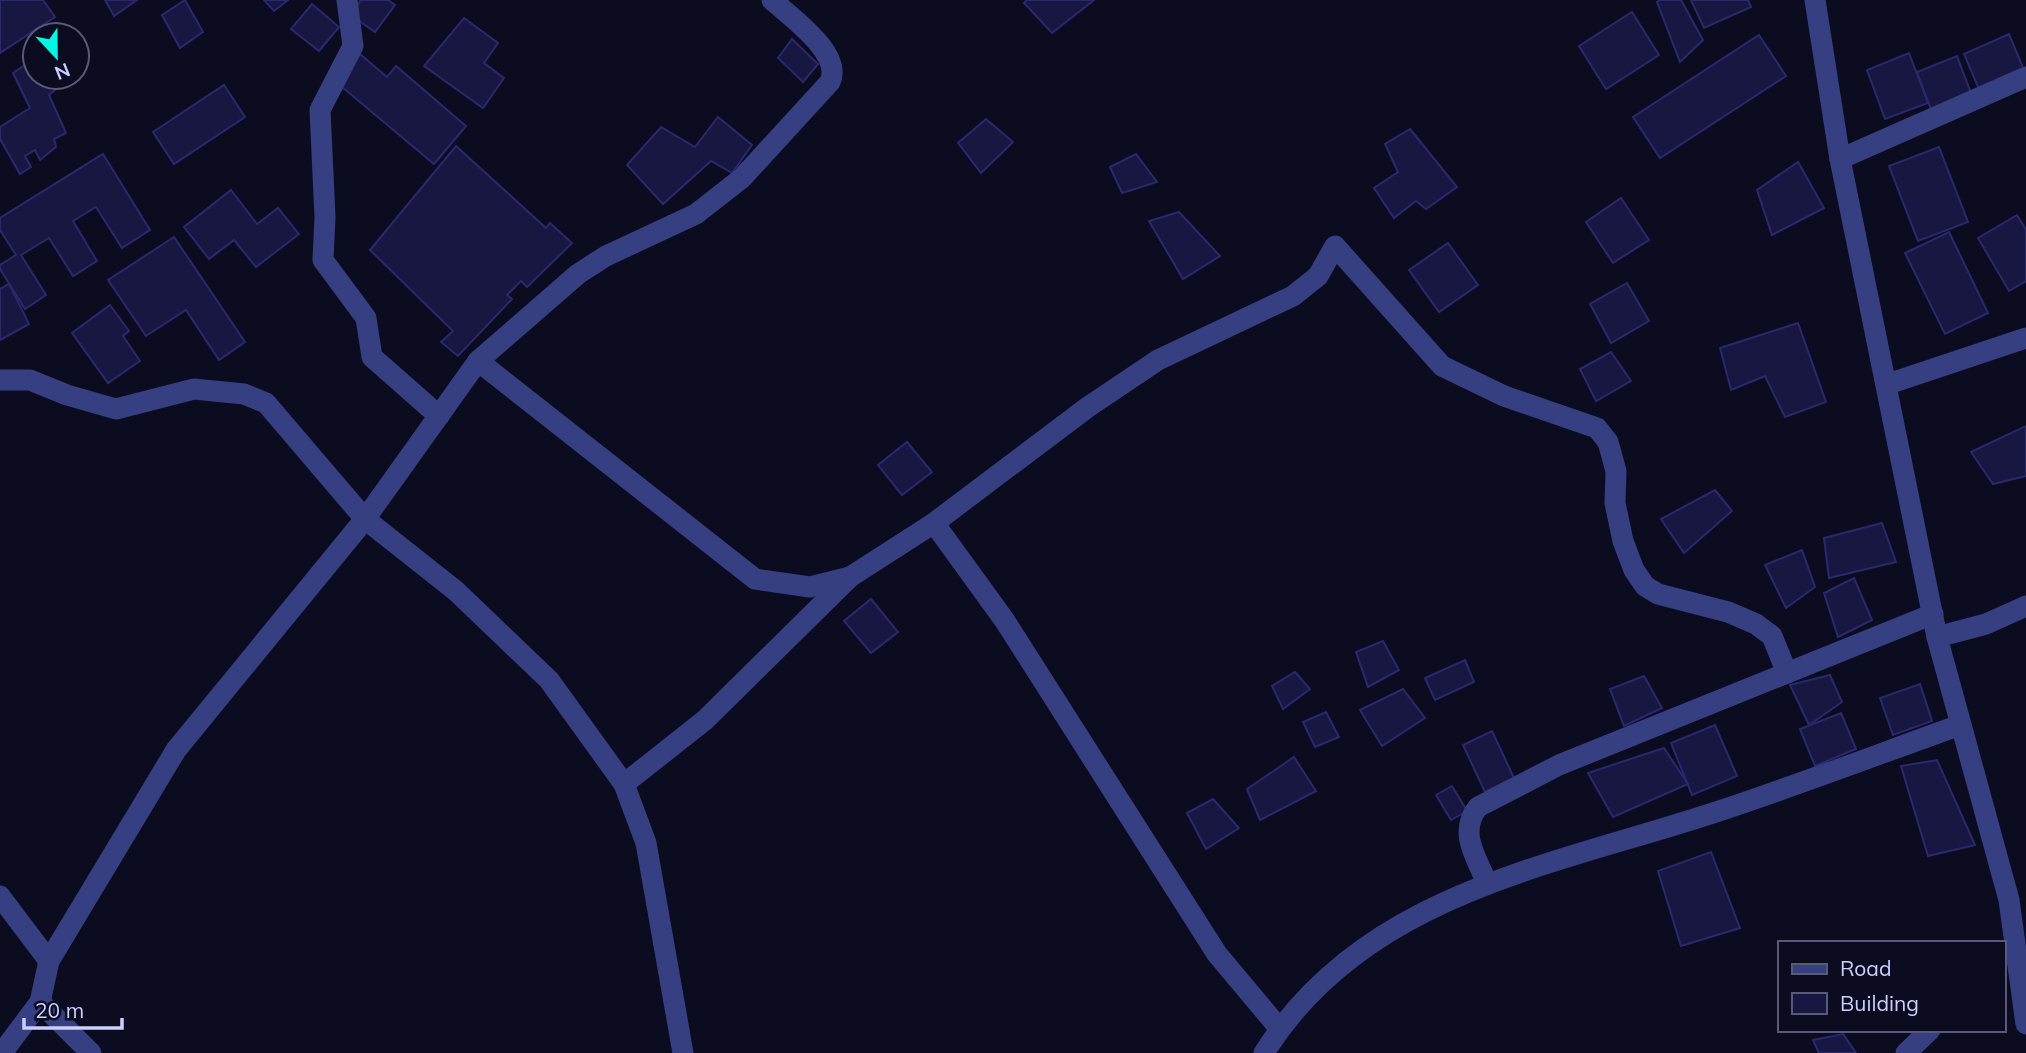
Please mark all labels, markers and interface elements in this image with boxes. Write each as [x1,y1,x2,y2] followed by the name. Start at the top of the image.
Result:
[21,21,91,91] north arrow
[51,58,74,86] text: N
[1778,941,2005,1032] legend
[1840,955,1891,981] text: Road
[24,986,122,1030] scale bar
[1840,990,1919,1016] text: Building
[35,997,84,1023] text: 20 m

